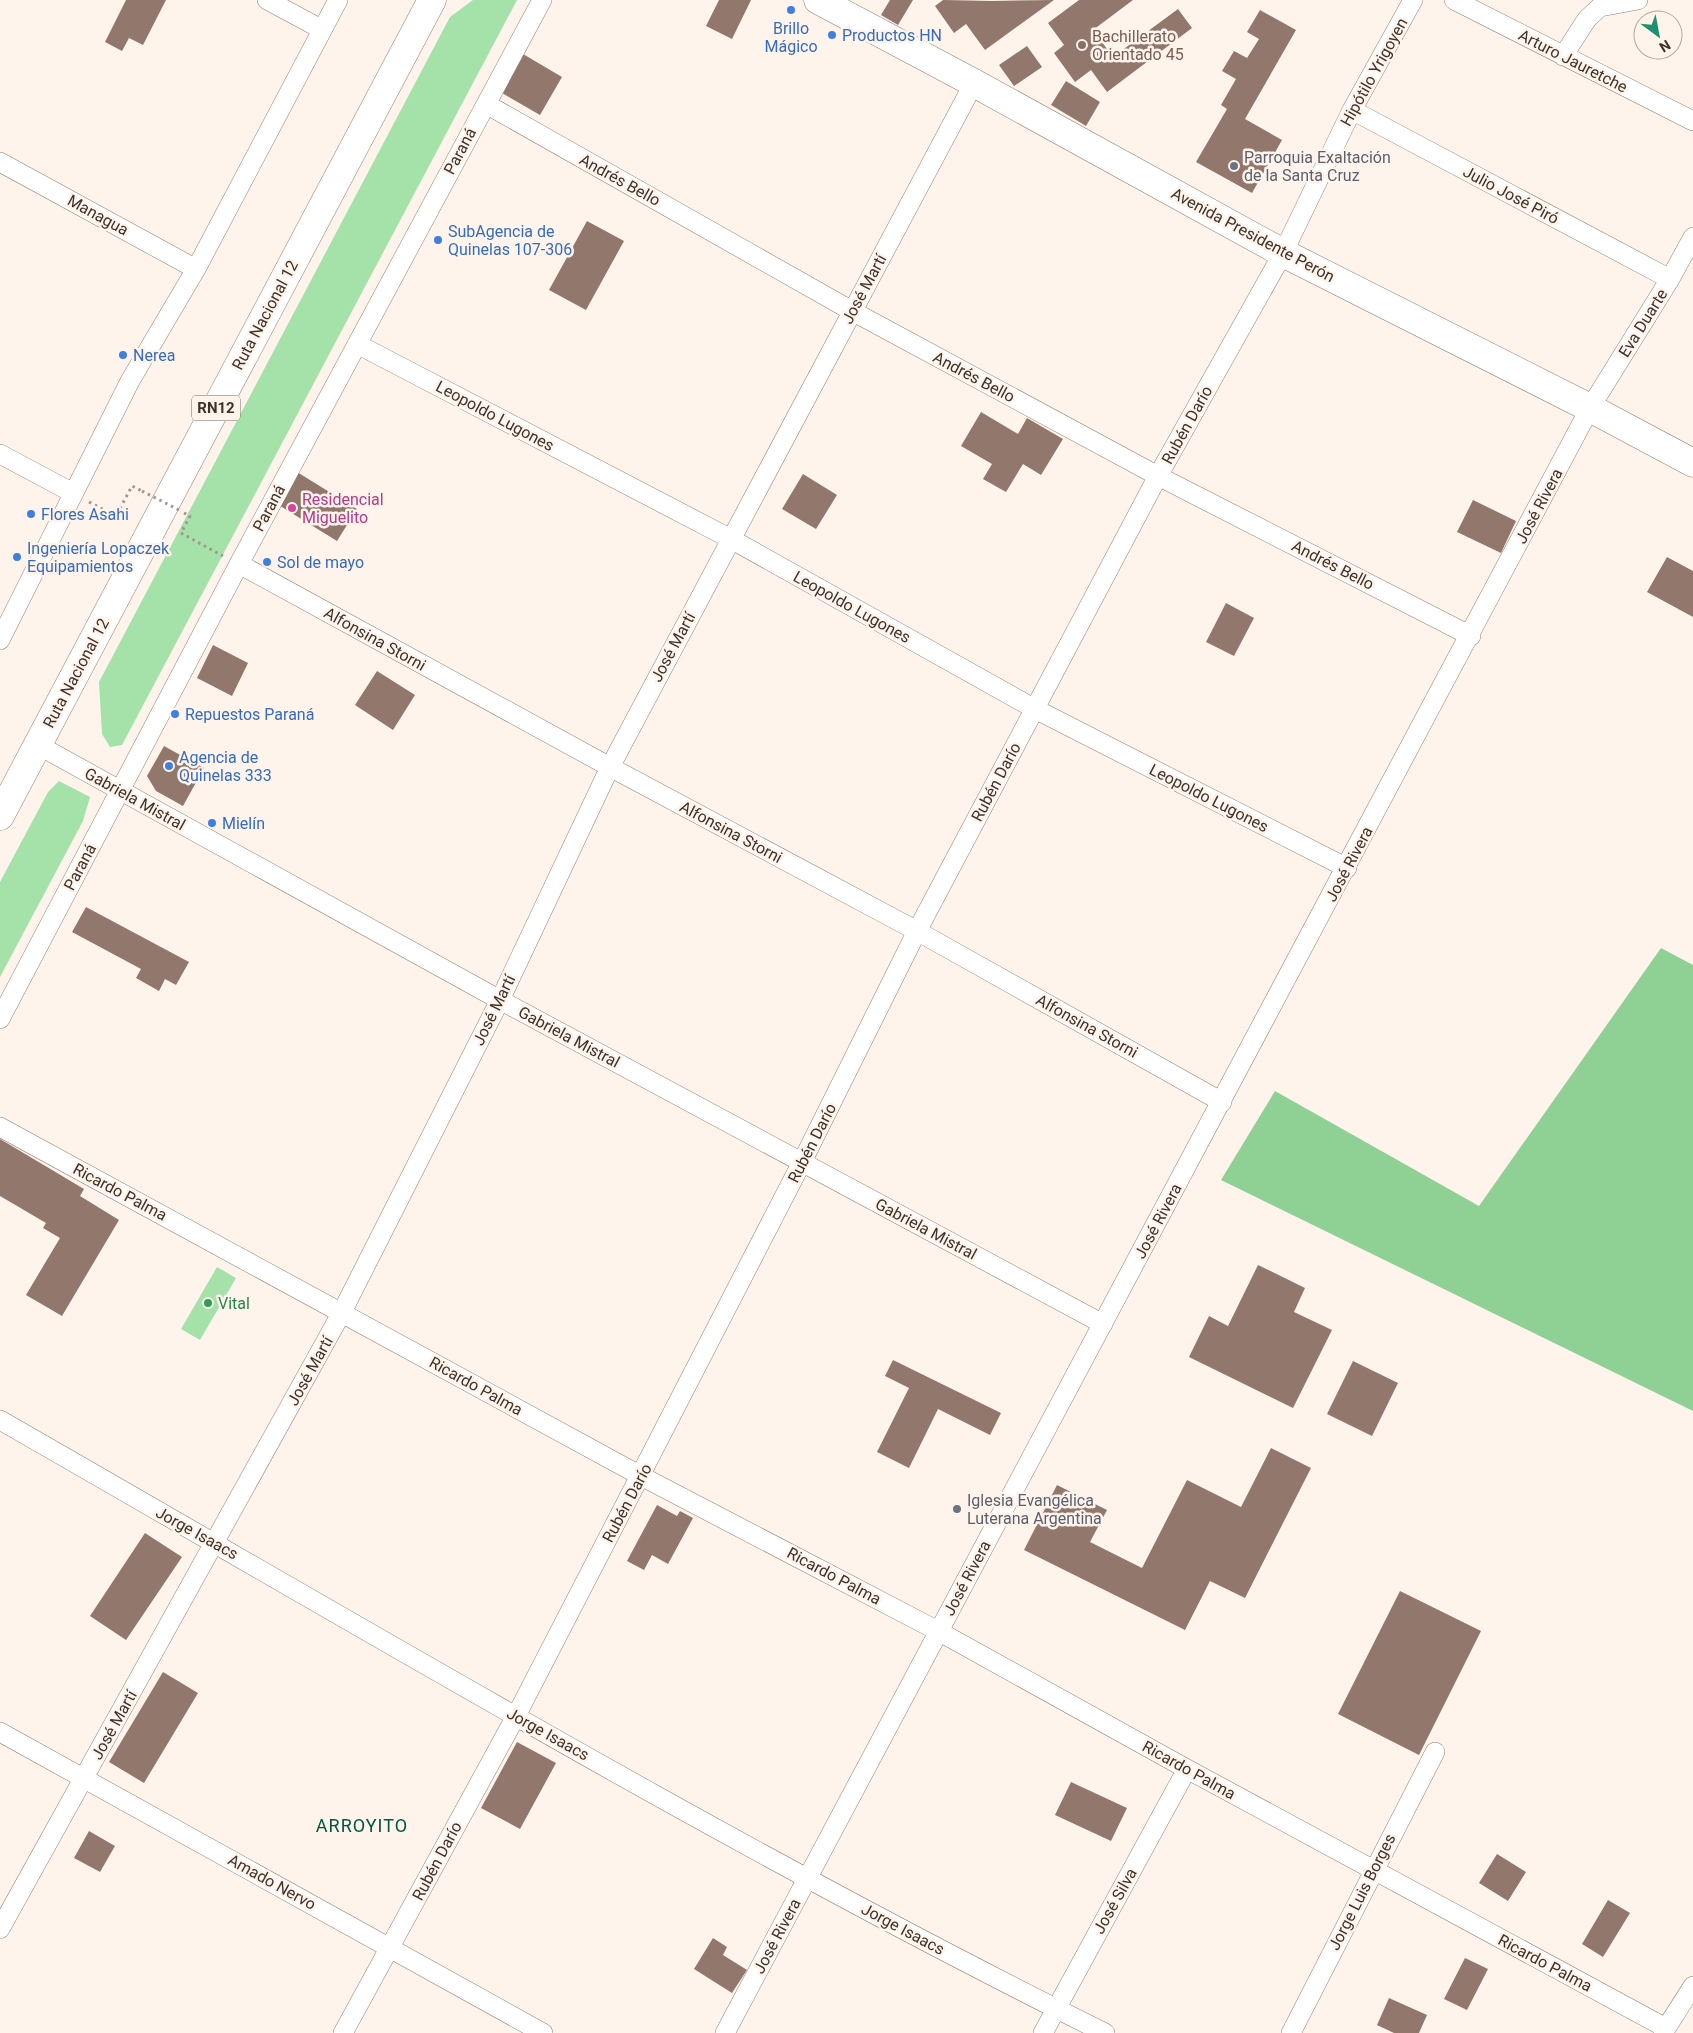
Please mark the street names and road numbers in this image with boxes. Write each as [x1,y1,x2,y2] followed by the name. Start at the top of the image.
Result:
[1336,15,1412,129] street label: Hipótilo Yrigoyen
[1515,25,1631,97] street label: Arturo Jauretche
[440,124,480,178] street label: Paraná
[576,150,664,210] street label: Andrés Bello
[1460,162,1562,228] street label: Julio José Piró
[1168,184,1338,286] street label: Avenida Presidente Perón
[64,191,132,239] street label: Managua
[838,250,891,327] street label: José Martí
[228,257,302,373] street label: Ruta Nacional 12
[1615,285,1671,361] street label: Eva Duarte
[930,348,1018,406] street label: Andrés Bello
[433,377,557,455] street label: Leopoldo Lugones
[1158,382,1216,468] street label: Rubén Darío
[192,396,240,420] road number: RN12
[1511,465,1567,547] street label: José Rivera
[249,481,289,535] street label: Paraná
[1289,536,1377,594] street label: Andrés Bello
[790,567,914,647] street label: Leopoldo Lugones
[321,603,429,675] street label: Alfonsina Storni
[647,608,700,685] street label: José Martí
[39,615,113,731] street label: Ruta Nacional 12
[967,739,1025,825] street label: Rubén Darío
[1146,760,1272,836] street label: Leopoldo Lugones
[81,764,189,834] street label: Gabriela Mistral
[676,797,786,867] street label: Alfonsina Storni
[1321,823,1377,905] street label: José Rivera
[60,840,100,894] street label: Paraná
[469,971,520,1048] street label: José Martí
[1033,990,1141,1062] street label: Alfonsina Storni
[515,1002,623,1072] street label: Gabriela Mistral
[784,1100,840,1186] street label: Rubén Darío
[70,1159,170,1225] street label: Ricardo Palma
[1130,1180,1186,1262] street label: José Rivera
[872,1194,980,1264] street label: Gabriela Mistral
[283,1332,337,1409] street label: José Martí
[426,1353,526,1419] street label: Ricardo Palma
[598,1460,656,1546] street label: Rubén Darío
[152,1503,242,1563] street label: Jorge Isaacs
[939,1537,995,1619] street label: José Rivera
[784,1543,884,1609] street label: Ricardo Palma
[87,1686,141,1763] street label: José Martí
[503,1704,593,1764] street label: Jorge Isaacs
[1139,1737,1239,1803] street label: Ricardo Palma
[408,1818,466,1904] street label: Rubén Darío
[1324,1831,1400,1953] street label: Jorge Luis Borges
[225,1850,319,1914] street label: Amado Nervo
[1089,1865,1141,1937] street label: José Silva
[749,1895,805,1977] street label: José Rivera
[858,1899,948,1959] street label: Jorge Isaacs
[1495,1930,1595,1996] street label: Ricardo Palma

